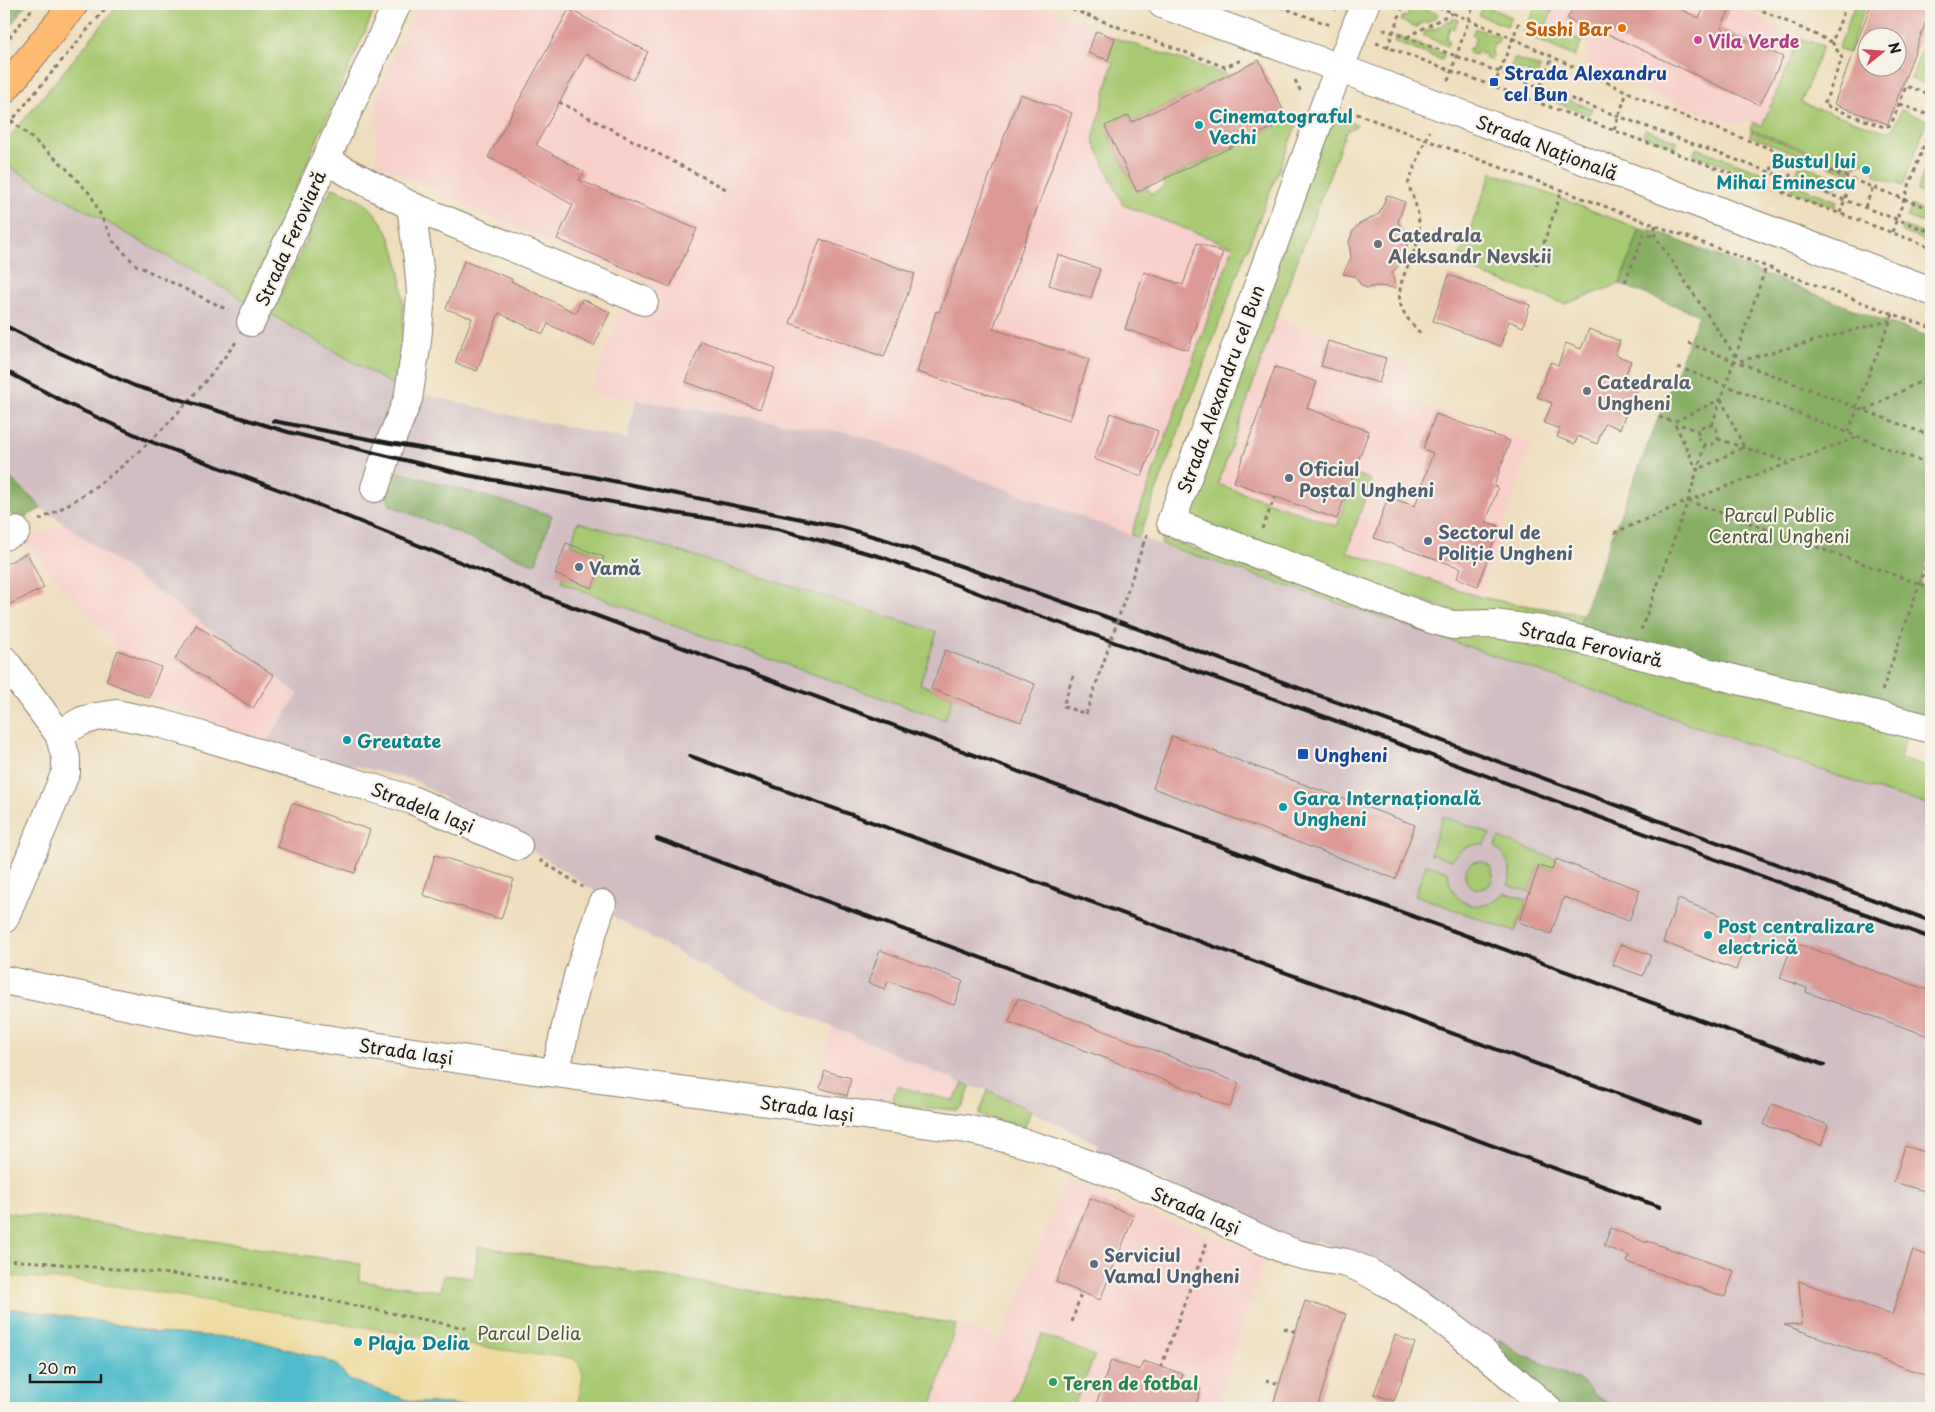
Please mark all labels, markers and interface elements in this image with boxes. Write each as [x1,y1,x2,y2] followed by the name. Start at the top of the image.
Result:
[1525,15,1613,42] place label: Sushi Bar
[1616,22,1628,34] marker: Sushi Bar
[1708,27,1800,54] place label: Vila Verde
[1858,28,1908,78] north arrow
[1692,34,1704,46] marker: Vila Verde
[1883,40,1907,56] text: N
[1504,59,1667,107] place label: Strada Alexandru cel Bun
[1488,76,1500,88] marker: Strada Alexandru cel Bun
[1209,102,1353,150] place label: Cinematograful Vechi
[1472,108,1622,187] street label: Strada Națională
[1193,119,1205,131] marker: Cinematograful Vechi
[1716,147,1856,195] place label: Bustul lui Mihai Eminescu
[1860,164,1872,176] marker: Bustul lui Mihai Eminescu
[248,165,332,310] street label: Strada Feroviară
[1387,221,1552,269] place label: Catedrala Aleksandr Nevskii
[1372,238,1384,250] marker: Catedrala Aleksandr Nevskii
[1170,281,1270,497] street label: Strada Alexandru cel Bun
[1597,368,1692,416] place label: Catedrala Ungheni
[1581,385,1593,397] marker: Catedrala Ungheni
[1299,455,1434,503] place label: Oficiul Poștal Ungheni
[1283,472,1295,484] marker: Oficiul Poștal Ungheni
[1708,501,1850,549] park label: Parcul Public Central Ungheni
[1438,518,1573,566] place label: Sectorul de Poliție Ungheni
[1422,535,1434,547] marker: Sectorul de Poliție Ungheni
[589,554,642,581] place label: Vamă
[573,561,585,573] marker: Vamă
[1517,614,1666,674] street label: Strada Feroviară
[357,727,442,754] place label: Greutate
[341,734,353,746] marker: Greutate
[1314,741,1388,768] place label: Ungheni
[1296,747,1310,761] marker: Ungheni
[367,775,479,839] street label: Stradela Iași
[1293,784,1481,832] place label: Gara Internațională Ungheni
[1277,801,1289,813] marker: Gara Internațională Ungheni
[1718,912,1875,960] place label: Post centralizare electrică
[1702,929,1714,941] marker: Post centralizare electrică
[357,1031,455,1071] street label: Strada Iași
[758,1088,856,1128] street label: Strada Iași
[1147,1179,1245,1241] street label: Strada Iași
[1104,1241,1240,1289] place label: Serviciul Vamal Ungheni
[1088,1258,1100,1270] marker: Serviciul Vamal Ungheni
[477,1319,581,1346] park label: Parcul Delia
[368,1329,471,1356] place label: Plaja Delia
[352,1336,364,1348] marker: Plaja Delia
[30,1352,101,1384] scale bar
[38,1356,77,1379] text: 20 m
[1063,1369,1198,1396] place label: Teren de fotbal
[1047,1376,1059,1388] marker: Teren de fotbal

